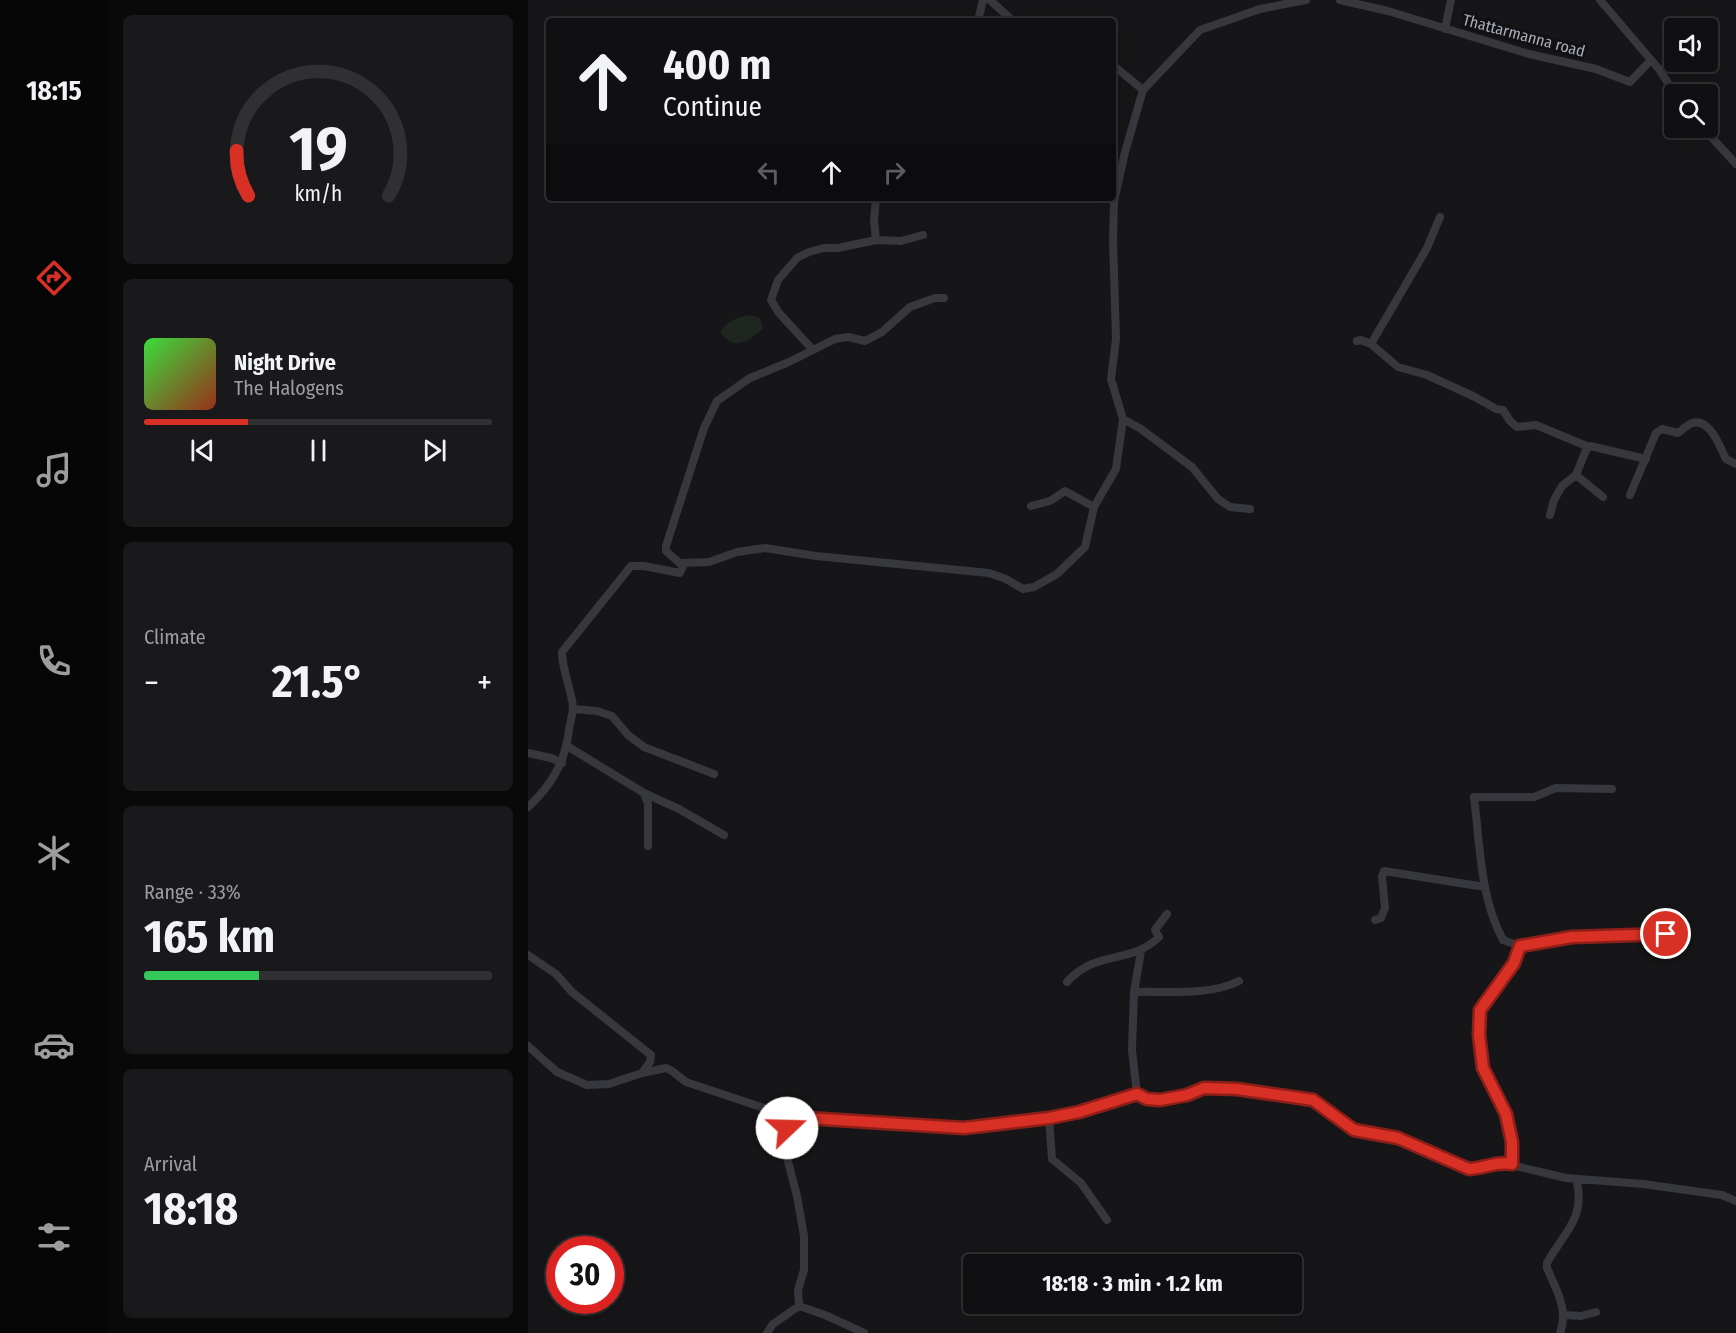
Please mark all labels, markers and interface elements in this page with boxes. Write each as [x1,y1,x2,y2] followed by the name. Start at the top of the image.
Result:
[1461,10,1587,61] street label: Thattarmanna road
[1664,18,1718,138] map controls
[1664,18,1718,72] button: sound
[663,40,771,90] text: 400 m
[564,42,642,120] icon: ahead
[26,75,82,107] text: 18:15
[1664,84,1718,138] button: search
[663,91,762,123] text: Continue
[289,112,347,187] text: 19
[752,156,785,189] icon: left
[815,156,848,189] icon: ahead
[878,156,911,189] icon: right
[294,182,342,208] text: km/h
[33,257,75,299] icon: directions
[234,349,336,376] text: Night Drive
[234,376,344,400] text: The Halogens
[186,434,219,467] icon: previous
[302,434,335,467] icon: pause
[418,434,451,467] icon: next
[33,449,75,491] icon: music
[144,625,206,649] text: Climate
[33,640,75,682] icon: phone
[272,655,364,709] text: 21.5°
[144,663,159,703] text: −
[477,663,492,703] text: +
[33,832,75,874] icon: climate
[144,880,241,904] text: Range · 33%
[1640,908,1691,959] pin
[144,910,275,964] text: 165 km
[1649,917,1682,950] icon: arrive
[33,1024,75,1066] icon: car
[755,1096,819,1160] position arrow
[144,1152,197,1176] text: Arrival
[144,1182,238,1236] text: 18:18
[33,1216,75,1258] icon: filters
[546,1236,624,1314] speed limit sign: 30
[1042,1270,1223,1297] text: 18:18 · 3 min · 1.2 km

